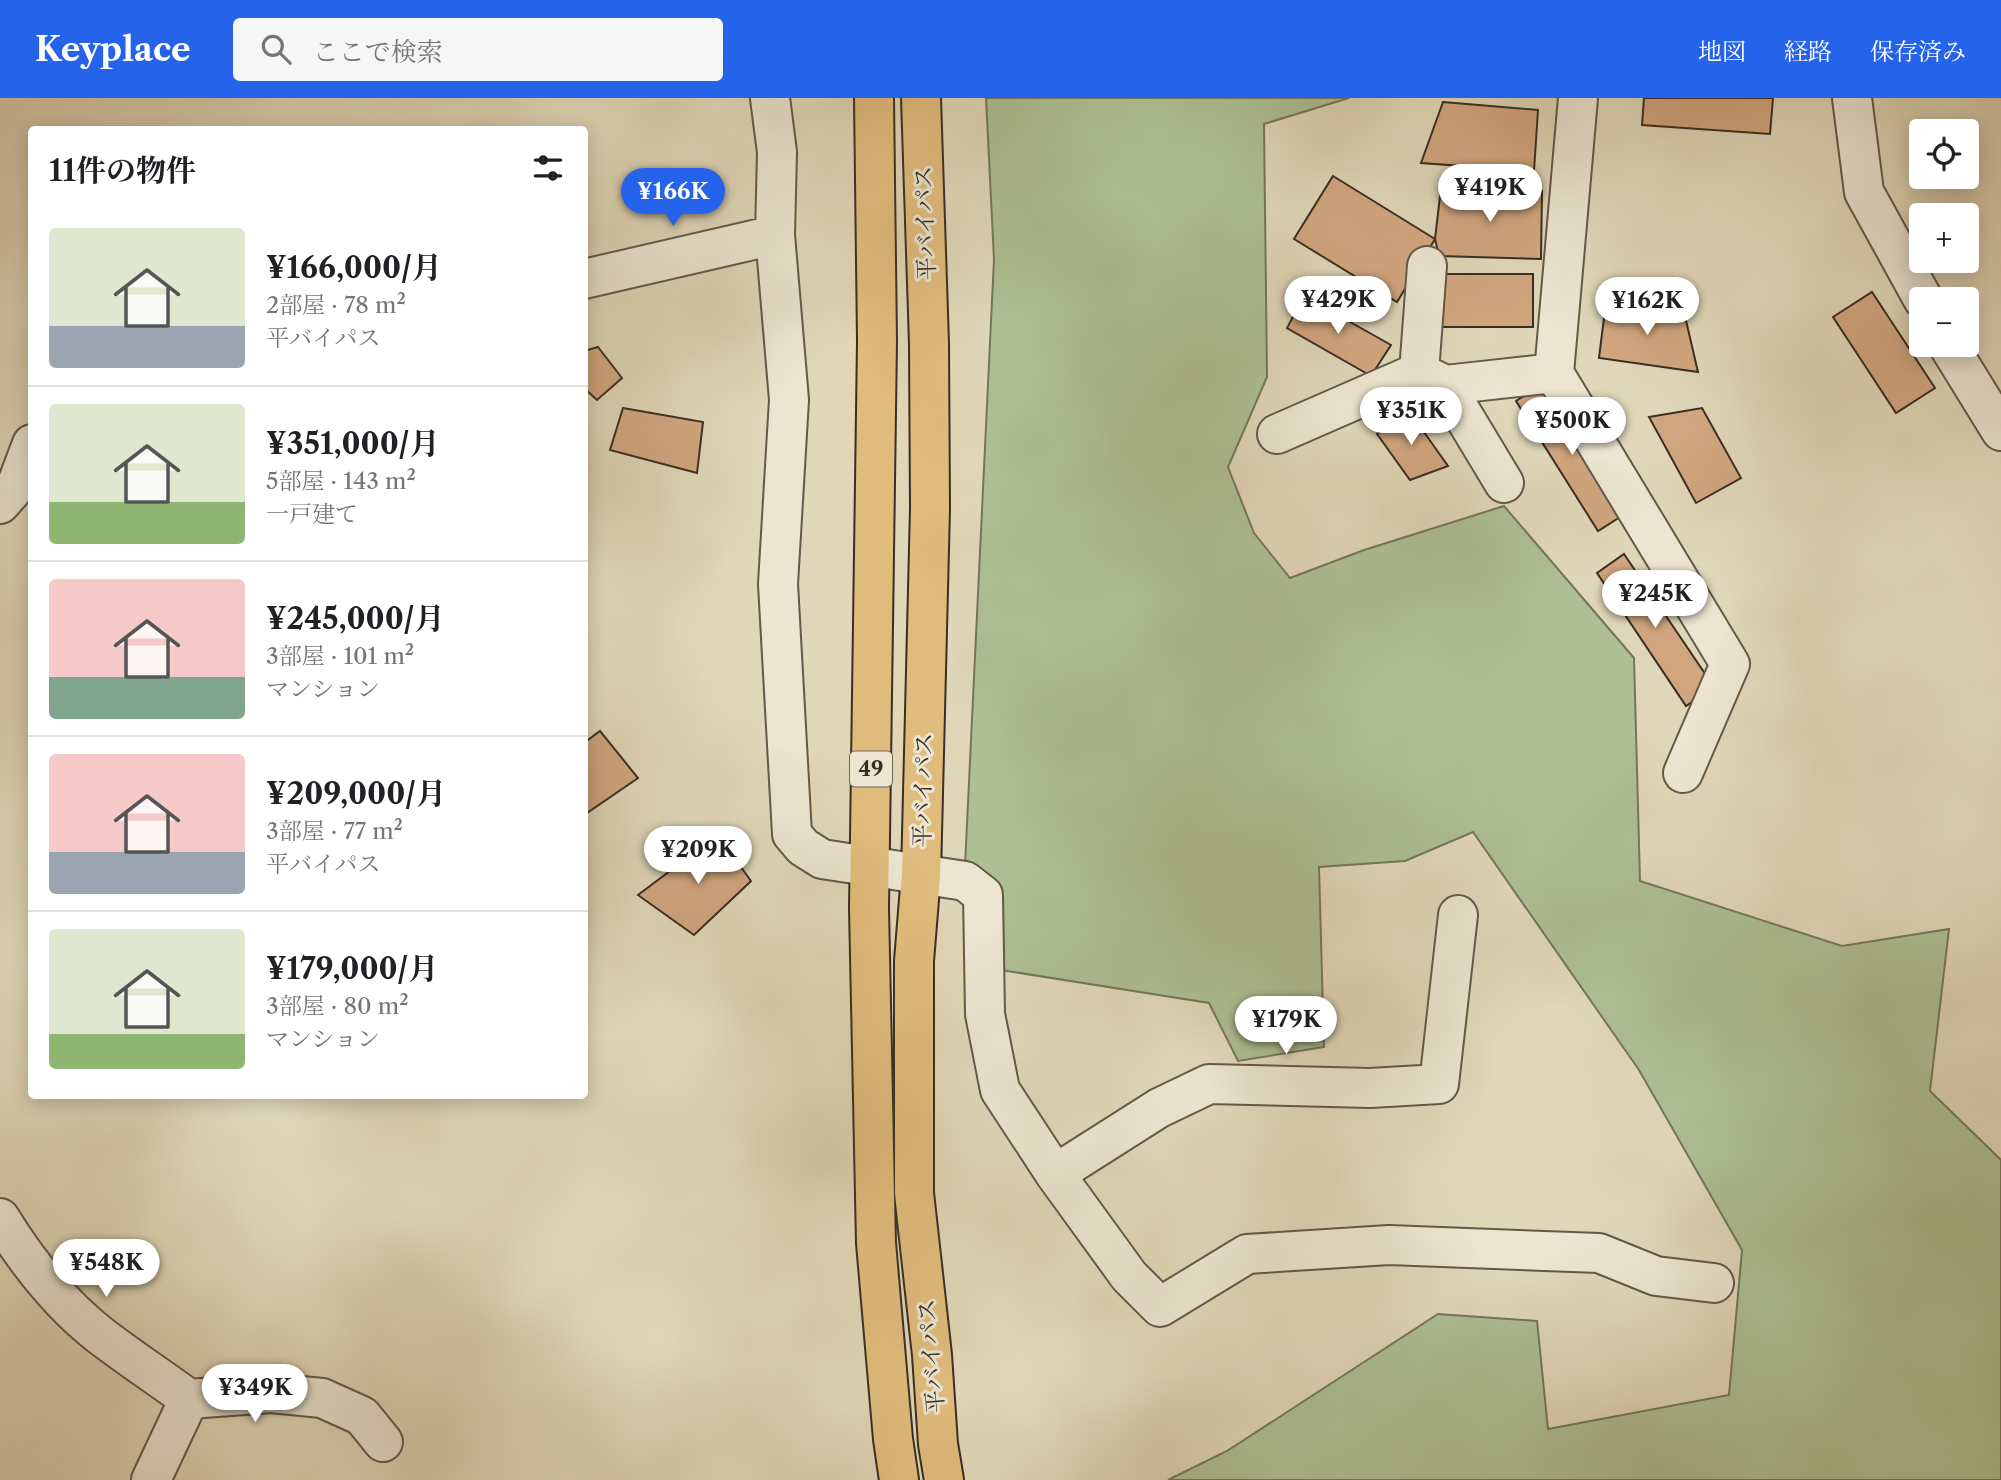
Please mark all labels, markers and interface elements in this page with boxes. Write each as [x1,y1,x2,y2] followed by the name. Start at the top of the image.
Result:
[233,18,723,81] search box
[35,29,191,70] text: Keyplace
[257,30,295,68] icon: search
[313,36,443,68] text: ここで検索
[1698,37,1746,66] text: 地図
[1784,37,1832,66] text: 経路
[1870,37,1966,66] text: 保存済み
[1909,119,1979,357] map controls
[1909,119,1979,189] button: locate
[529,149,567,187] icon: filters
[49,152,196,189] text: 11件の物件
[1441,164,1539,224] pin: ¥419K
[909,165,941,281] street label: 平バイパス
[624,169,722,228] pin: ¥166K
[1454,173,1526,201] text: ¥419K
[637,177,709,205] text: ¥166K
[1909,203,1979,273] button: +
[266,249,442,286] text: ¥166,000/月
[105,256,189,340] icon: home
[1289,276,1387,336] pin: ¥429K
[1598,278,1696,337] pin: ¥162K
[1300,285,1376,313] text: ¥429K
[1611,286,1683,314] text: ¥162K
[1909,287,1979,357] button: −
[266,291,406,319] text: 2部屋 · 78 m²
[266,324,381,352] text: 平バイパス
[1362,388,1460,447] pin: ¥351K
[1376,396,1446,424] text: ¥351K
[1523,398,1621,457] pin: ¥500K
[1534,406,1610,434] text: ¥500K
[266,425,440,462] text: ¥351,000/月
[105,432,189,516] icon: home
[266,467,416,495] text: 5部屋 · 143 m²
[266,500,358,528] text: 一戸建て
[1606,570,1704,630] pin: ¥245K
[1618,579,1692,607] text: ¥245K
[266,600,445,637] text: ¥245,000/月
[105,607,189,691] icon: home
[266,642,414,670] text: 3部屋 · 101 m²
[266,675,380,703] text: マンション
[908,732,938,848] street label: 平バイパス
[850,752,892,786] road number: 49
[266,775,446,812] text: ¥209,000/月
[105,782,189,866] icon: home
[266,817,403,845] text: 3部屋 · 77 m²
[649,826,747,886] pin: ¥209K
[660,835,736,863] text: ¥209K
[266,850,381,878] text: 平バイパス
[266,950,438,987] text: ¥179,000/月
[105,957,189,1041] icon: home
[266,992,409,1020] text: 3部屋 · 80 m²
[1237,996,1335,1056] pin: ¥179K
[1251,1005,1321,1033] text: ¥179K
[266,1025,380,1053] text: マンション
[57,1240,155,1299] pin: ¥548K
[69,1248,143,1276] text: ¥548K
[912,1298,950,1414] street label: 平バイパス
[206,1364,304,1424] pin: ¥349K
[218,1373,292,1401] text: ¥349K

